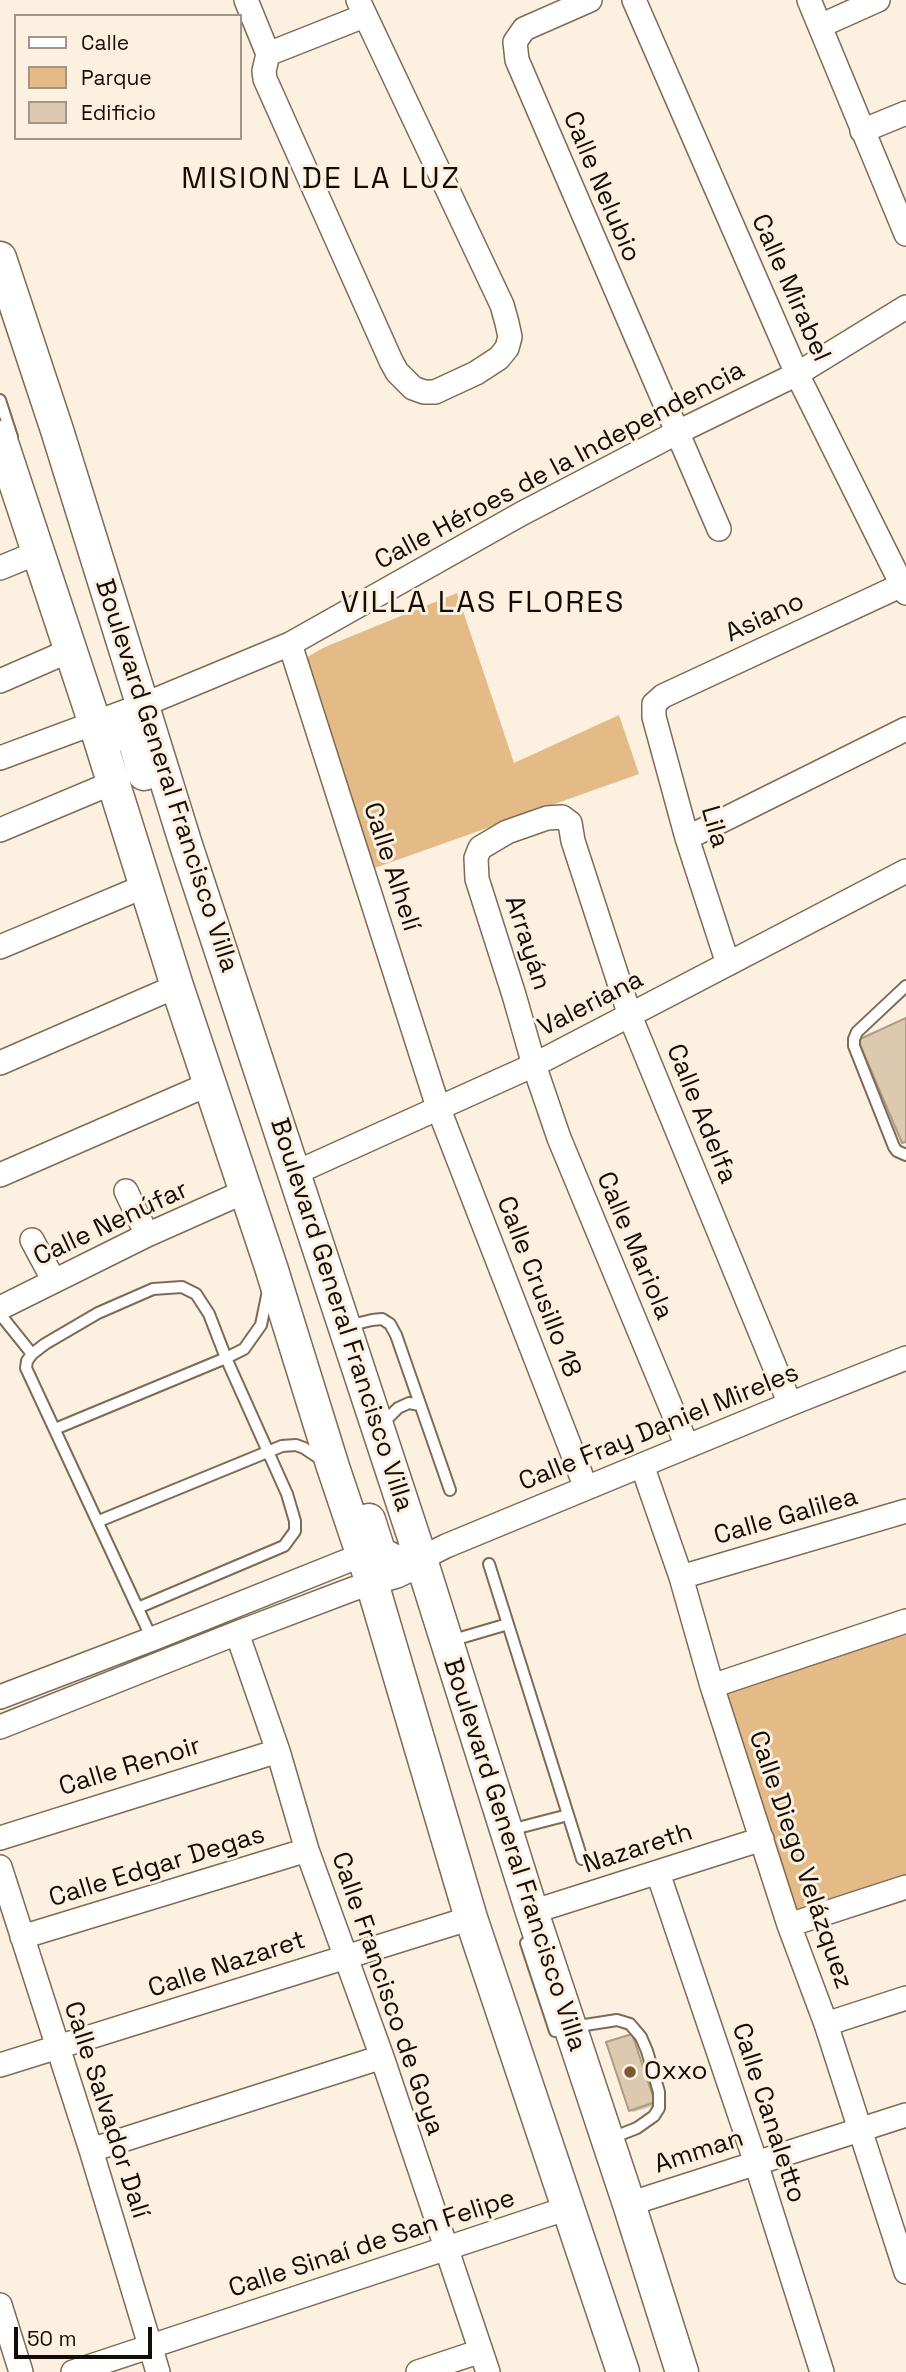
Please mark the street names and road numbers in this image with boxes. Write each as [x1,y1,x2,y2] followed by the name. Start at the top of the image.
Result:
[555,107,647,267] street label: Calle Nelubio
[744,209,836,367] street label: Calle Mirabel
[370,355,750,577] street label: Calle Héroes de la Independencia
[88,576,244,976] street label: Boulevard General Francisco Villa
[721,586,809,650] street label: Asiano
[356,799,426,935] street label: Calle Alhelí
[693,803,735,851] street label: Lila
[497,892,557,994] street label: Arrayán
[533,964,649,1044] street label: Valeriana
[659,1040,743,1188] street label: Calle Adelfa
[263,1115,419,1515] street label: Boulevard General Francisco Villa
[589,1167,679,1325] street label: Calle Mariola
[29,1175,193,1273] street label: Calle Nenúfar
[489,1192,587,1382] street label: Calle Crusillo 18
[515,1358,803,1498] street label: Calle Fray Daniel Mireles
[711,1482,861,1552] street label: Calle Galilea
[436,1655,592,2055] street label: Boulevard General Francisco Villa
[741,1727,859,1993] street label: Calle Diego Velázquez
[55,1731,205,1803] street label: Calle Renoir
[580,1817,696,1881] street label: Nazareth
[45,1819,269,1915] street label: Calle Edgar Degas
[324,1848,450,2140] street label: Calle Francisco de Goya
[145,1925,309,2005] street label: Calle Nazaret
[56,1998,156,2222] street label: Calle Salvador Dalí
[724,2019,812,2207] street label: Calle Canaletto
[650,2123,748,2181] street label: Amman
[225,2183,519,2305] street label: Calle Sinaí de San Felipe

